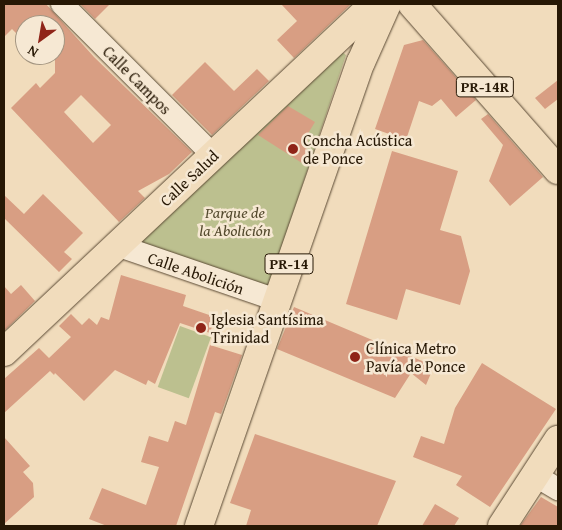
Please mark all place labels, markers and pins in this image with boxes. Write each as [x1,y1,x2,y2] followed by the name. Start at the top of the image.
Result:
[303,130,412,168] place label: Concha Acústica de Ponce
[287,143,299,155] marker: Concha Acústica de Ponce
[211,309,324,347] place label: Iglesia Santísima Trinidad
[195,322,207,334] marker: Iglesia Santísima Trinidad
[366,338,465,376] place label: Clínica Metro Pavía de Ponce
[348,350,362,364] marker: Clínica Metro Pavía de Ponce

